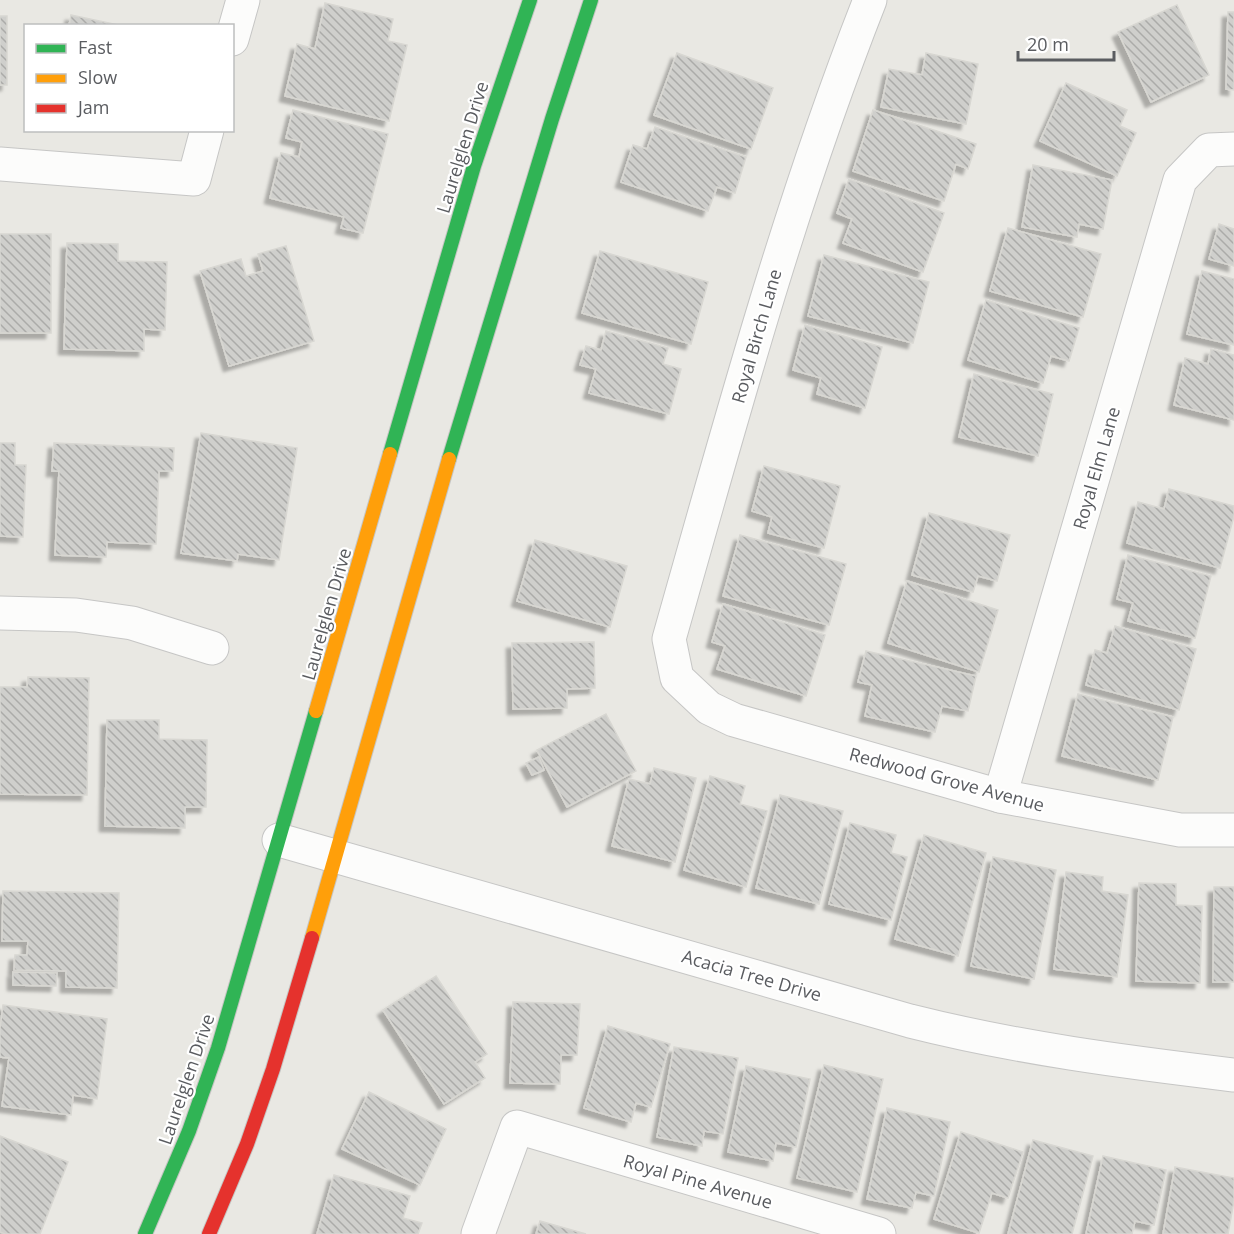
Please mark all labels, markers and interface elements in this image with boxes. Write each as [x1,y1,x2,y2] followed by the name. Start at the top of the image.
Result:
[24,24,234,132] legend
[1018,24,1114,62] scale bar
[1027,32,1069,56] text: 20 m
[78,35,112,59] text: Fast
[78,65,117,89] text: Slow
[431,78,493,216] street label: Laurelglen Drive
[76,95,110,119] text: Jam
[725,266,787,406] street label: Royal Birch Lane
[1067,404,1125,532] street label: Royal Elm Lane
[296,545,356,683] street label: Laurelglen Drive
[847,741,1047,817] street label: Redwood Grove Avenue
[679,944,825,1006] street label: Acacia Tree Drive
[152,1010,220,1148] street label: Laurelglen Drive
[621,1148,775,1214] street label: Royal Pine Avenue

